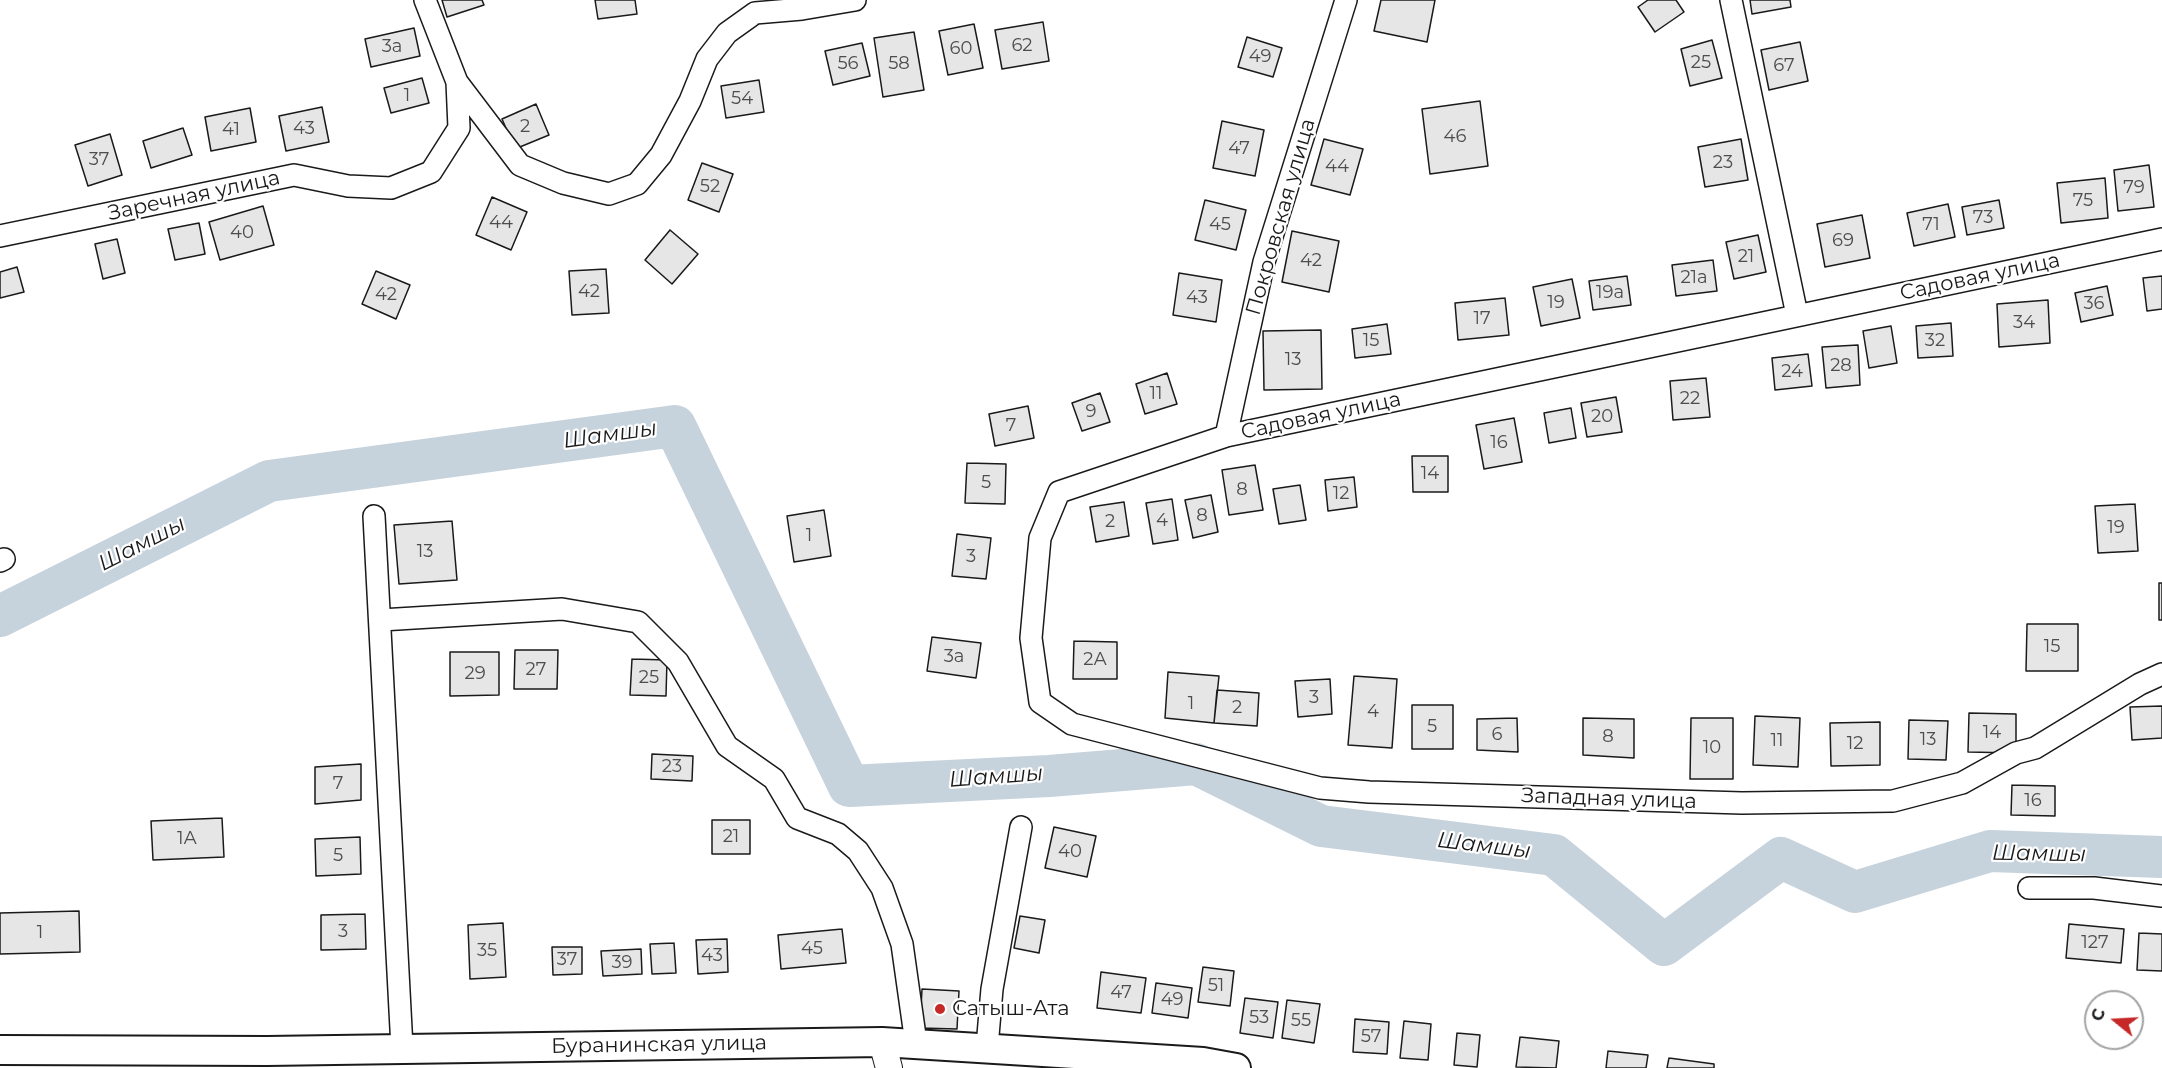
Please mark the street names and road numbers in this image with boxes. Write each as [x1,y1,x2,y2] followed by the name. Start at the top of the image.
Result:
[1241,116,1321,318] street label: Покровская улица
[106,165,282,227] street label: Заречная улица
[1898,248,2062,306] street label: Садовая улица
[1239,387,1403,445] street label: Садовая улица
[1521,783,1697,815] street label: Западная улица
[551,1031,767,1059] street label: Буранинская улица

